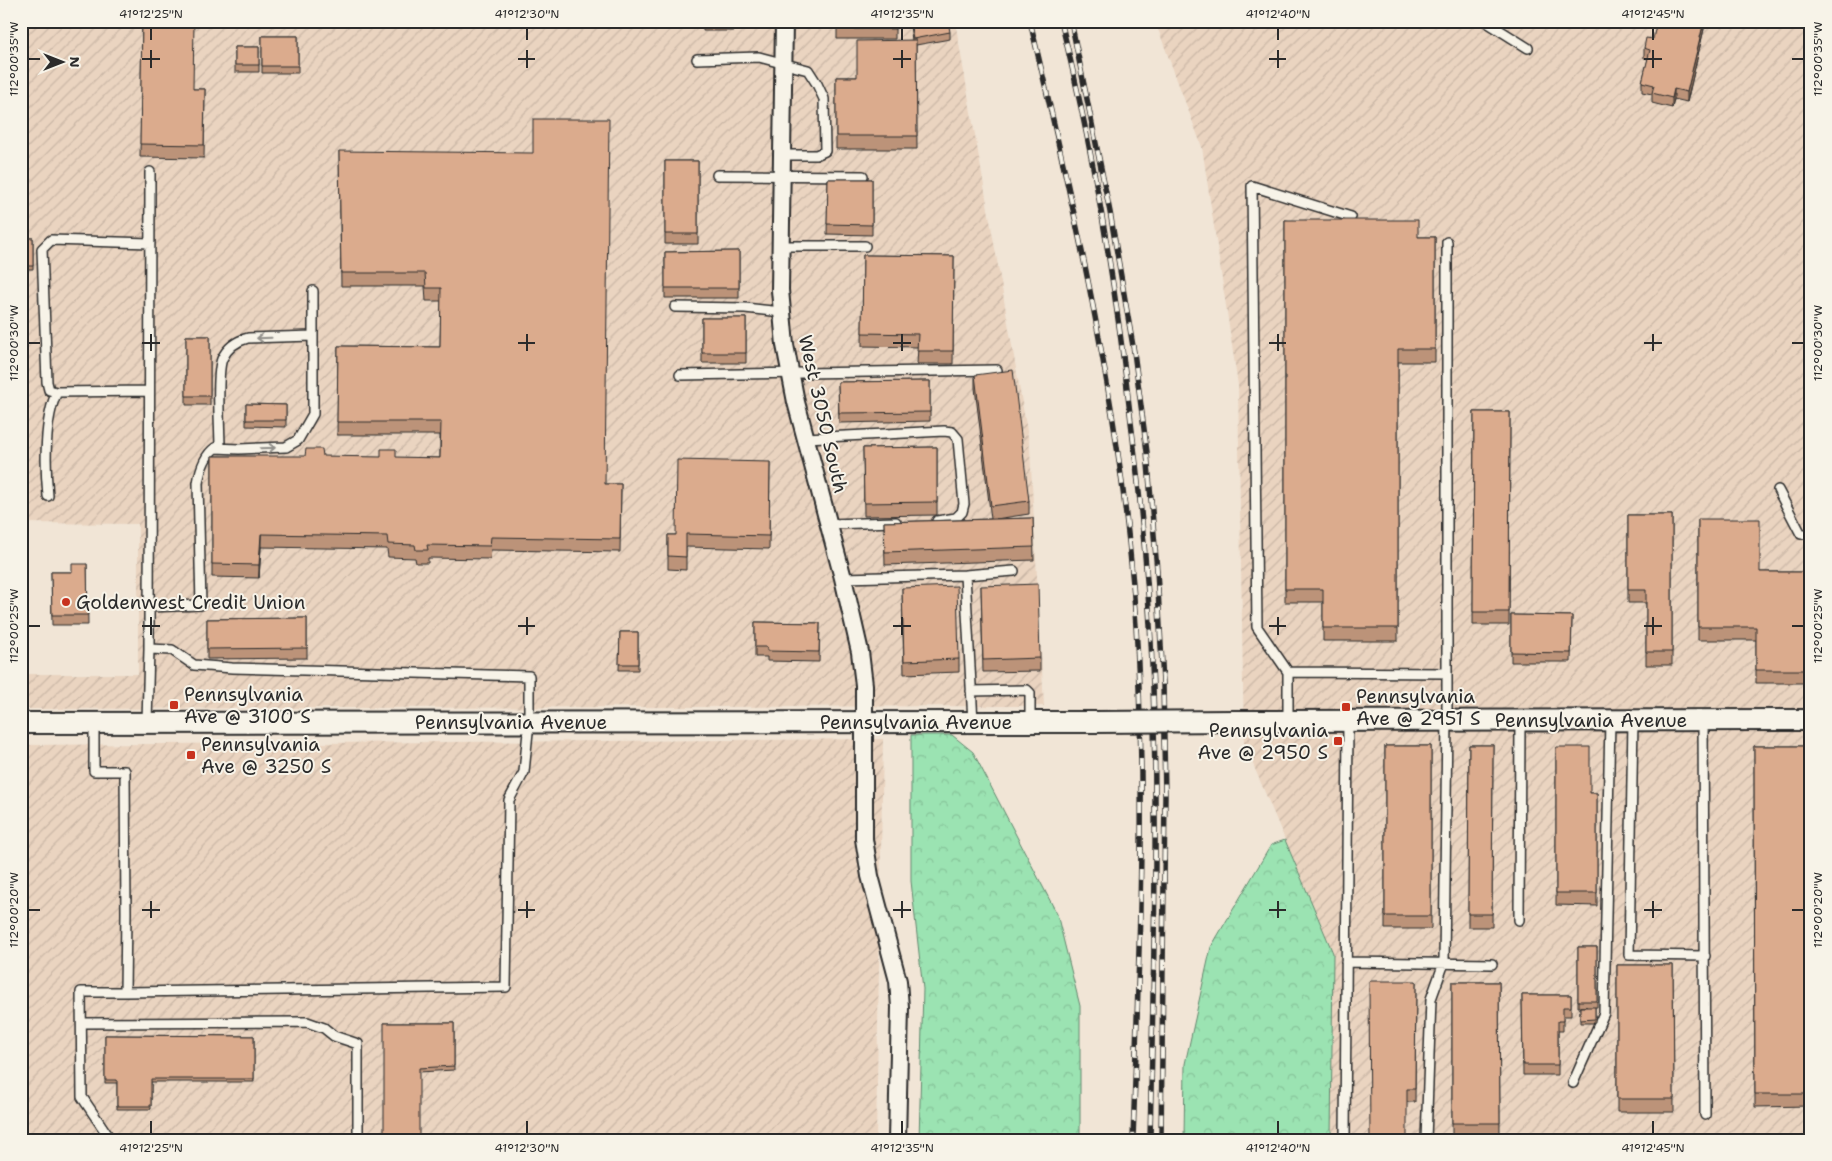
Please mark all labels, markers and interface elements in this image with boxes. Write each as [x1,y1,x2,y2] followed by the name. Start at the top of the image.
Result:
[119,6,183,22] text: 41°12'25"N
[494,6,560,22] text: 41°12'30"N
[870,6,934,22] text: 41°12'35"N
[1246,6,1310,22] text: 41°12'40"N
[1621,6,1685,22] text: 41°12'45"N
[6,21,22,97] text: 112°00'35"W
[1810,21,1826,97] text: 112°00'35"W
[38,38,88,88] north arrow
[66,56,84,68] text: N
[6,305,22,381] text: 112°00'30"W
[1810,305,1826,381] text: 112°00'30"W
[793,332,853,496] street label: West 3050 South
[256,333,272,342] one-way arrow
[260,443,276,452] one-way arrow
[6,588,22,664] text: 112°00'25"W
[1810,588,1826,664] text: 112°00'25"W
[76,590,305,615] place label: Goldenwest Credit Union
[60,596,72,608] marker: Goldenwest Credit Union
[184,682,311,729] place label: Pennsylvania Ave @ 3100 S
[1356,684,1481,731] place label: Pennsylvania Ave @ 2951 S
[168,699,180,711] marker: Pennsylvania Ave @ 3100 S
[1340,701,1352,713] marker: Pennsylvania Ave @ 2951 S
[1495,708,1687,733] street label: Pennsylvania Avenue
[415,710,607,735] street label: Pennsylvania Avenue
[820,710,1012,735] street label: Pennsylvania Avenue
[1197,718,1328,765] place label: Pennsylvania Ave @ 2950 S
[201,732,331,779] place label: Pennsylvania Ave @ 3250 S
[1332,735,1344,747] marker: Pennsylvania Ave @ 2950 S
[185,749,197,761] marker: Pennsylvania Ave @ 3250 S
[6,872,22,948] text: 112°00'20"W
[1810,872,1826,948] text: 112°00'20"W
[119,1140,183,1156] text: 41°12'25"N
[494,1140,560,1156] text: 41°12'30"N
[870,1140,934,1156] text: 41°12'35"N
[1246,1140,1310,1156] text: 41°12'40"N
[1621,1140,1685,1156] text: 41°12'45"N

